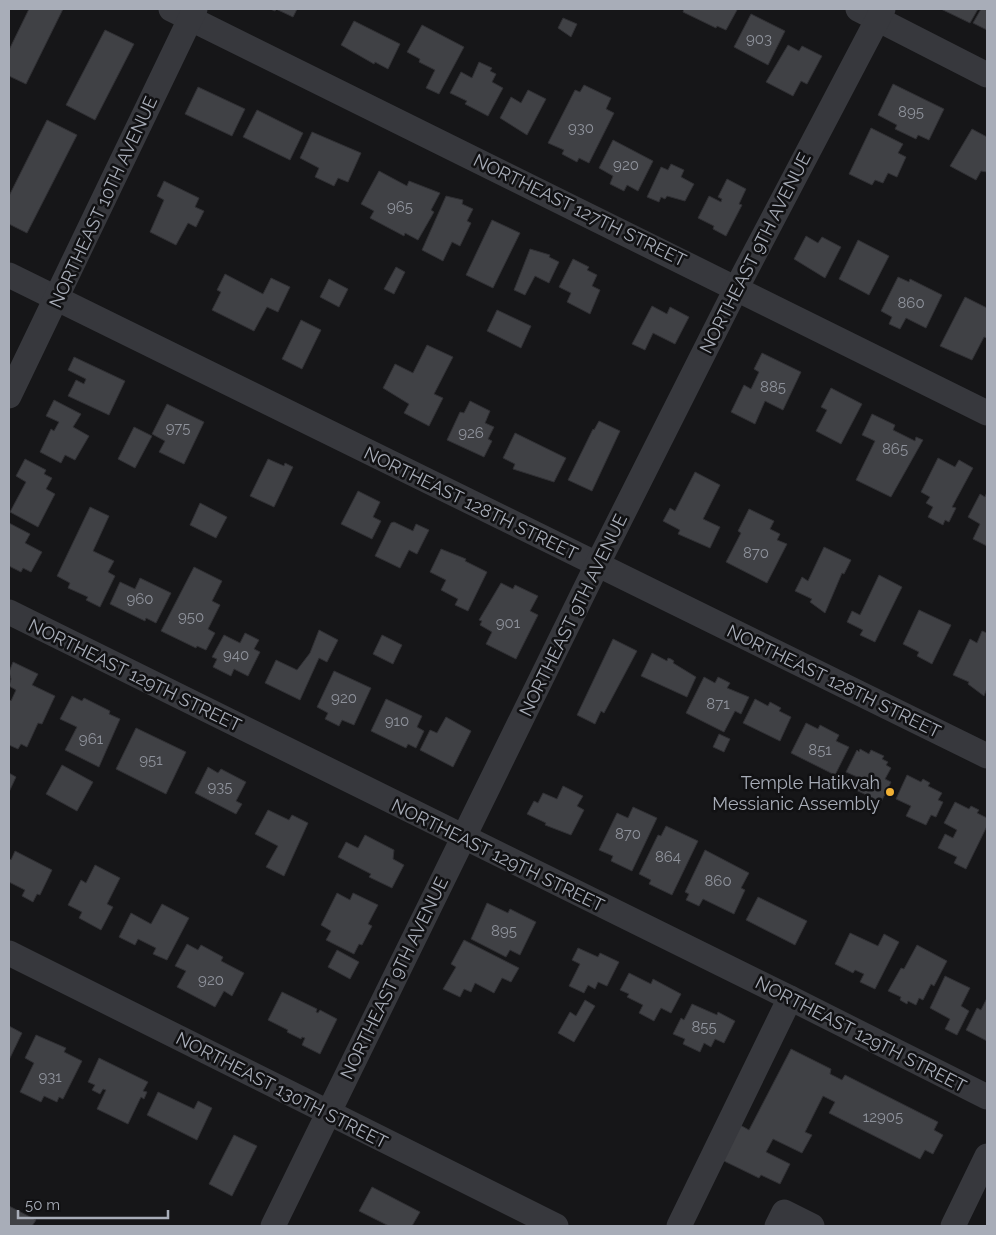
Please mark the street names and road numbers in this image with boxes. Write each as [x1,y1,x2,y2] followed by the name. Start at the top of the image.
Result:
[45,93,161,311] street label: NORTHEAST 10TH AVENUE
[470,149,690,271] street label: NORTHEAST 127TH STREET
[695,149,815,357] street label: NORTHEAST 9TH AVENUE
[361,442,581,564] street label: NORTHEAST 128TH STREET
[515,510,631,720] street label: NORTHEAST 9TH AVENUE
[25,614,245,736] street label: NORTHEAST 129TH STREET
[724,620,944,742] street label: NORTHEAST 128TH STREET
[388,794,608,916] street label: NORTHEAST 129TH STREET
[336,873,452,1083] street label: NORTHEAST 9TH AVENUE
[752,972,970,1096] street label: NORTHEAST 129TH STREET
[173,1027,391,1153] street label: NORTHEAST 130TH STREET

